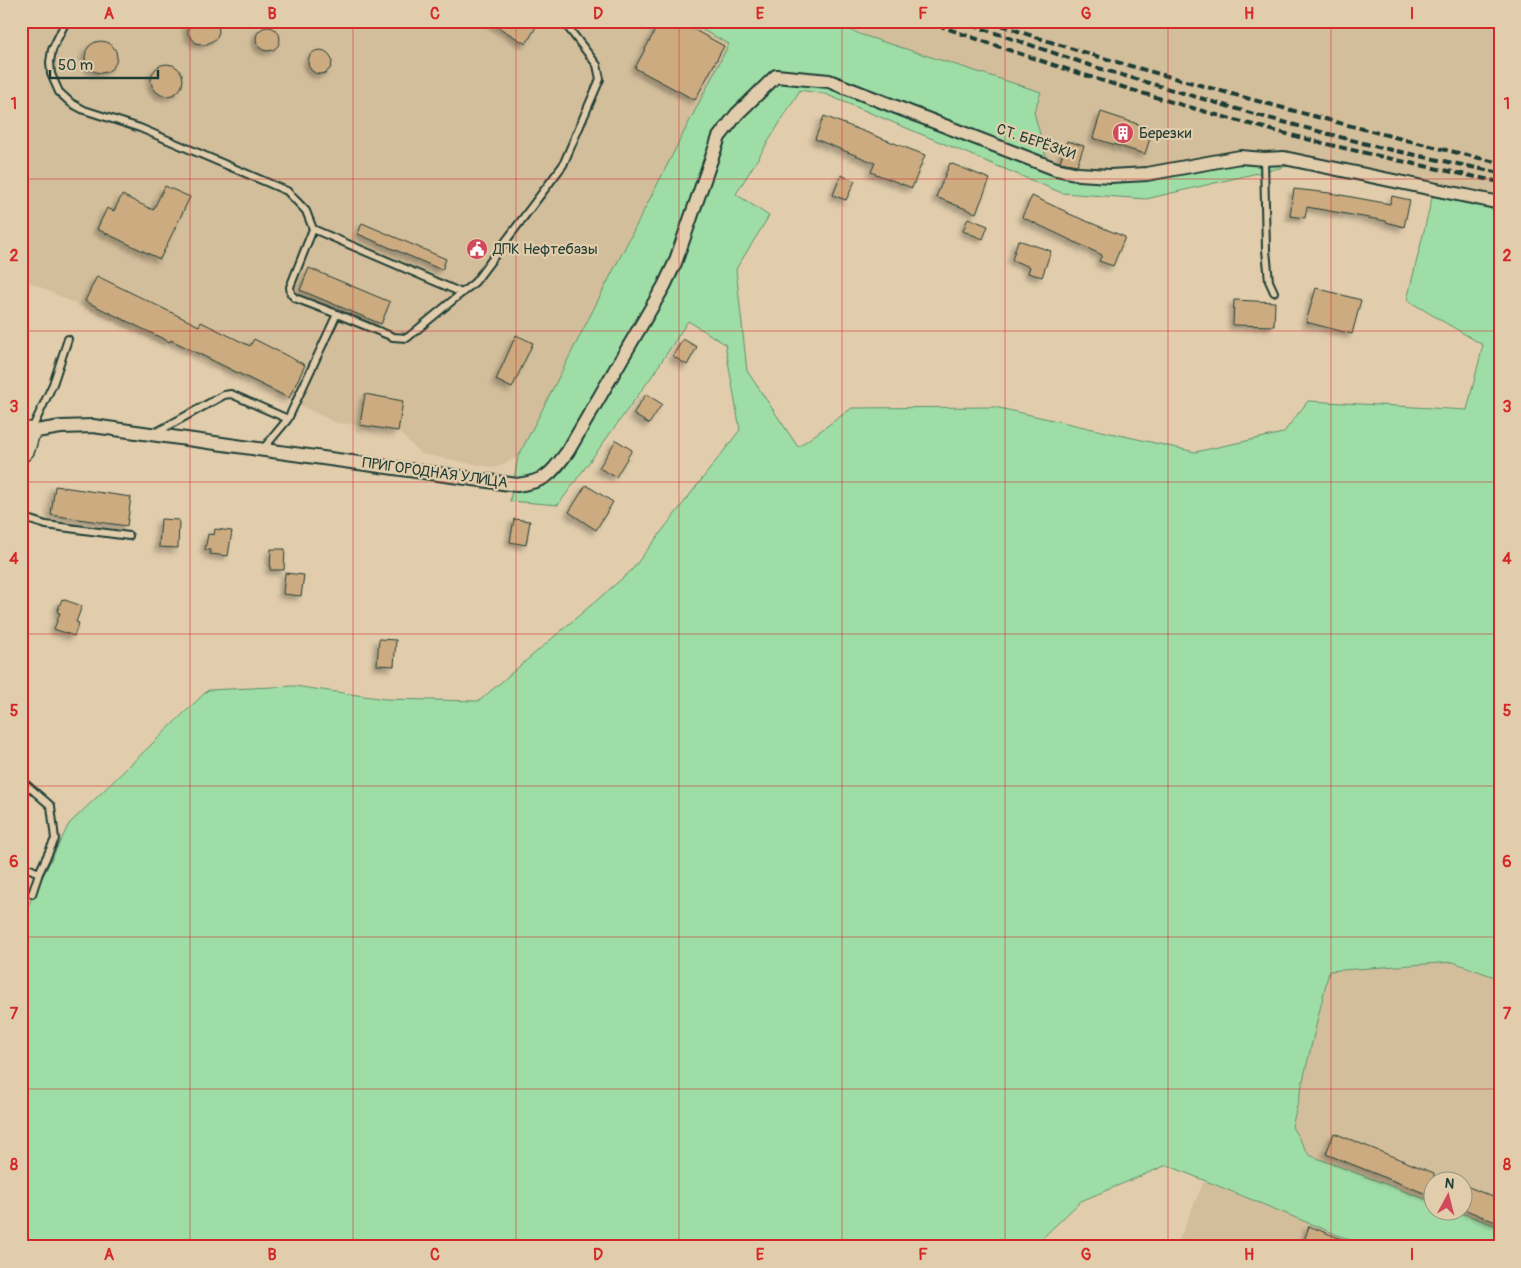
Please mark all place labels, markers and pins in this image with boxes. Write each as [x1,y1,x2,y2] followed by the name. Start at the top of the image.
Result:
[1111,121,1135,145] building icon: Березки
[1139,124,1192,143] place label: Березки
[465,237,489,261] public building icon: ДПК Нефтебазы
[492,240,598,259] place label: ДПК Нефтебазы

